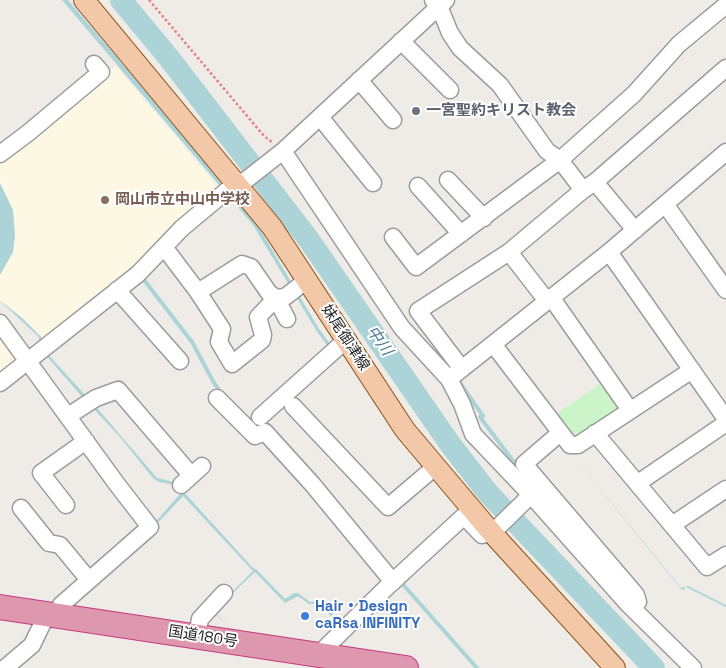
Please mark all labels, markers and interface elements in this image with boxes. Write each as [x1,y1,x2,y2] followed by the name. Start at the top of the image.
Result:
[426,102,576,120] place label: 一宮聖約キリスト教会
[410,105,422,117] marker: 一宮聖約キリスト教会
[115,191,250,209] place label: 岡山市立中山中学校
[99,194,111,206] marker: 岡山市立中山中学校
[317,302,373,374] street label: 妹尾御津線
[362,322,396,360] water label: 中川
[315,598,420,633] place label: Hair・Design caRsa INFINITY
[299,610,311,622] marker: Hair・Design caRsa INFINITY
[167,623,239,651] street label: 国道180号

